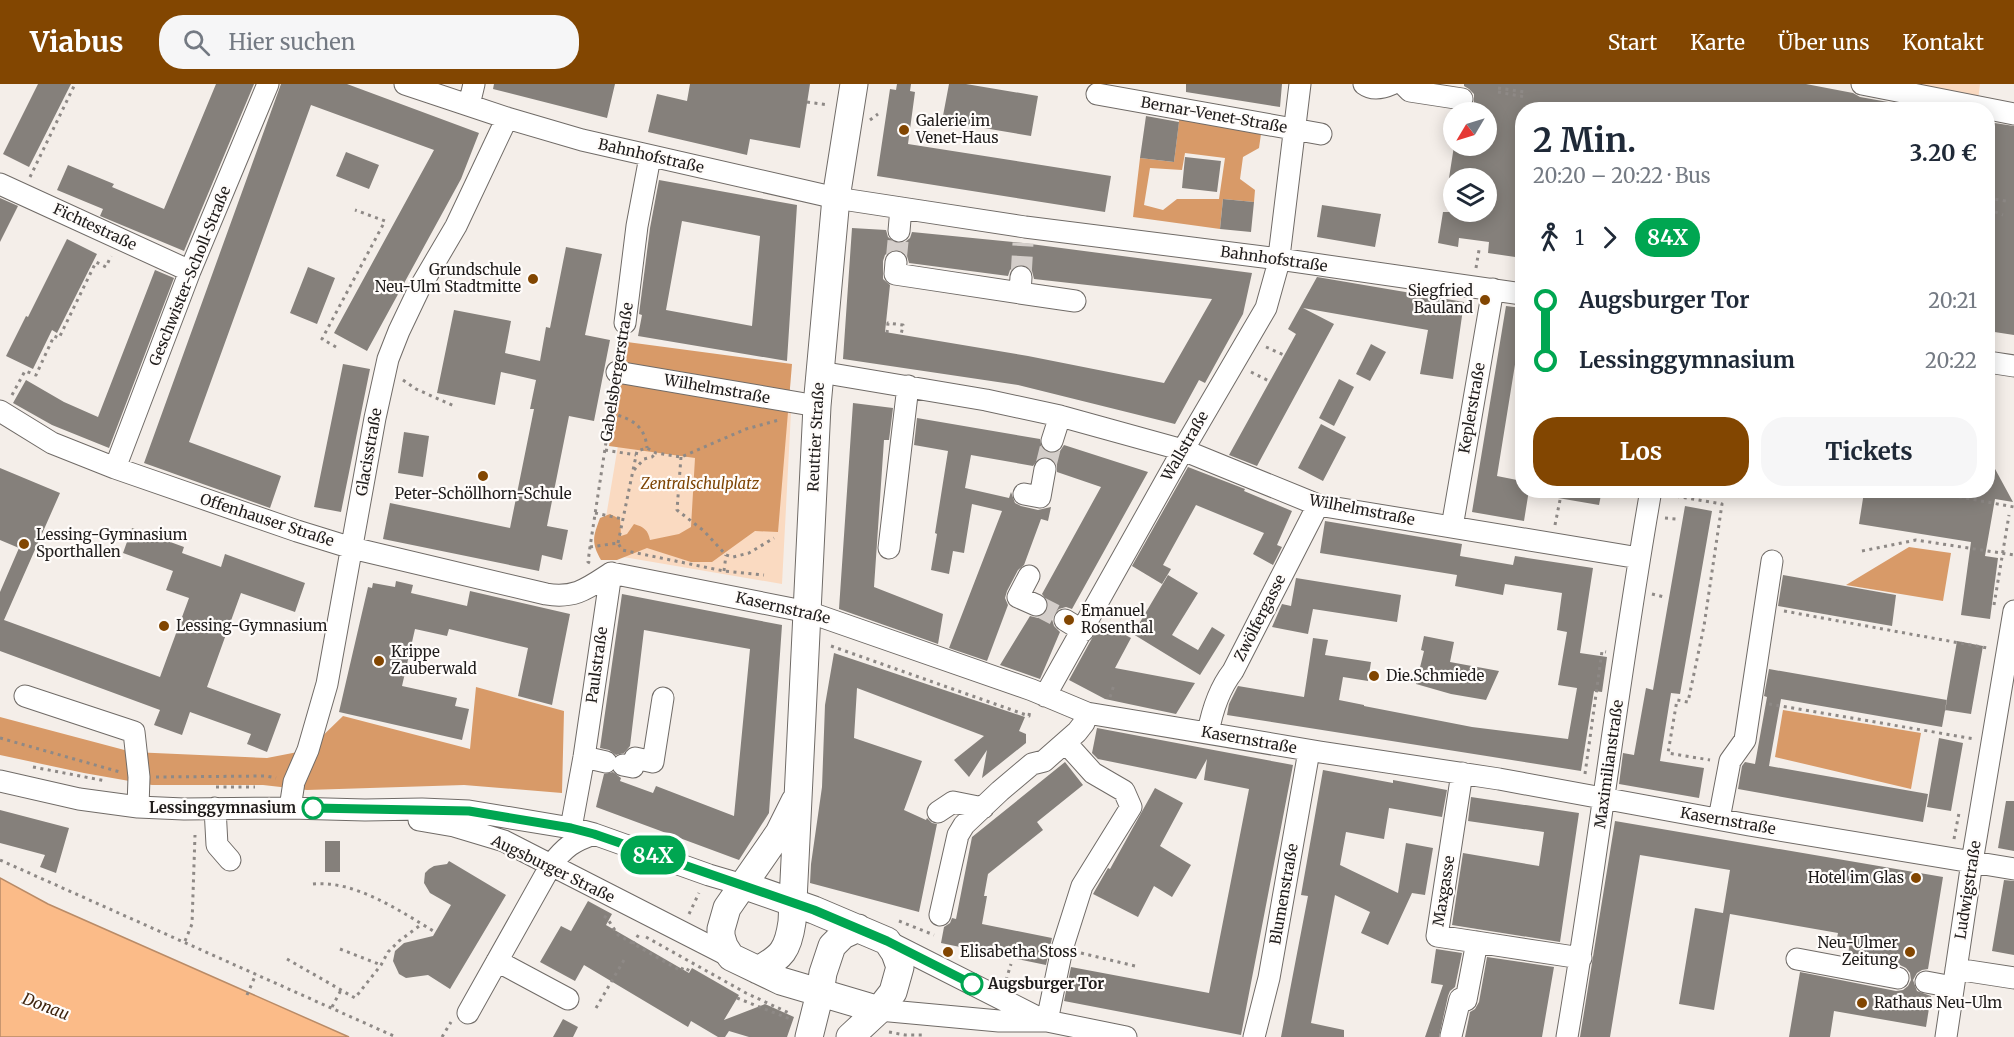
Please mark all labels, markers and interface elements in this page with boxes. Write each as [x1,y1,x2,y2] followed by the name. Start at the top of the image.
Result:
[159,15,579,69] search box
[30,24,123,60] text: Viabus
[180,26,213,59] icon: search
[228,28,355,56] text: Hier suchen
[1608,29,1657,56] text: Start
[1690,29,1745,56] text: Karte
[1778,29,1869,56] text: Über uns
[1902,29,1984,56] text: Kontakt
[1139,92,1289,137] street label: Bernar-Venet-Straße
[1443,102,1497,156] north arrow
[1443,102,1497,222] map controls
[915,111,999,147] place label: Galerie im Venet-Haus
[1533,120,1636,161] text: 2 Min.
[897,123,911,137] marker: Galerie im Venet-Haus
[596,134,706,177] street label: Bahnhofstraße
[1910,139,1977,167] text: 3.20 €
[1533,163,1711,188] text: 20:20 – 20:22 · Bus
[1443,168,1497,222] button: layers
[145,183,234,369] street label: Geschwister-Scholl-Straße
[50,199,140,254] street label: Fichtestraße
[1533,221,1566,254] icon: walk
[1593,221,1626,254] icon: forward
[1647,224,1688,251] text: 84X
[1575,225,1584,250] text: 1
[1219,242,1329,275] street label: Bahnhofstraße
[375,260,521,296] place label: Grundschule Neu-Ulm Stadtmitte
[526,272,540,286] marker: Grundschule Neu-Ulm Stadtmitte
[1408,281,1473,317] place label: Siegfried Bauland
[1579,286,1749,314] text: Augsburger Tor
[1928,288,1977,313] text: 20:21
[1478,293,1492,307] marker: Siegfried Bauland
[596,301,637,443] street label: Gabelsbergerstraße
[1579,346,1795,374] text: Lessinggymnasium
[1925,348,1977,373] text: 20:22
[1454,361,1489,455] street label: Keplerstraße
[662,370,772,407] street label: Wilhelmstraße
[803,382,828,492] street label: Reuttier Straße
[351,406,386,497] street label: Glacisstraße
[1156,407,1212,485] street label: Wallstraße
[1533,417,1749,486] button: Los
[1761,417,1977,486] button: Tickets
[476,469,490,483] marker: Peter-Schöllhorn-Schule
[640,474,760,493] park label: Zentralschulplatz
[394,484,572,503] place label: Peter-Schöllhorn-Schule
[198,489,337,550] street label: Offenhauser Straße
[1307,490,1417,529] street label: Wilhelmstraße
[36,525,188,561] place label: Lessing-Gymnasium Sporthallen
[17,537,31,551] marker: Lessing-Gymnasium Sporthallen
[1230,571,1290,664] street label: Zwölfergasse
[734,587,832,628] street label: Kasernstraße
[1081,601,1154,637] place label: Emanuel Rosenthal
[1062,613,1076,627] marker: Emanuel Rosenthal
[176,616,328,635] place label: Lessing-Gymnasium
[157,619,171,633] marker: Lessing-Gymnasium
[582,625,611,704] street label: Paulstraße
[391,642,477,678] place label: Krippe Zauberwald
[372,654,386,668] marker: Krippe Zauberwald
[1386,666,1484,685] place label: Die.Schmiede
[1367,669,1381,683] marker: Die.Schmiede
[1590,698,1627,830] street label: Maximilianstraße
[1200,722,1298,757] street label: Kasernstraße
[302,797,324,819] marker: Lessinggymnasium
[149,798,296,817] place label: Lessinggymnasium
[1679,803,1777,838] street label: Kasernstraße
[488,830,618,907] street label: Augsburger Straße
[618,836,688,874] line badge: 84X
[1950,839,1985,941] street label: Ludwigstraße
[633,842,673,869] text: 84X
[1265,842,1302,946] street label: Blumenstraße
[1429,854,1459,928] street label: Maxgasse
[1808,868,1904,887] place label: Hotel im Glas
[1909,871,1923,885] marker: Hotel im Glas
[1817,933,1898,969] place label: Neu-Ulmer Zeitung
[960,942,1077,961] place label: Elisabetha Stoss
[941,945,955,959] marker: Elisabetha Stoss
[1903,945,1917,959] marker: Neu-Ulmer Zeitung
[961,973,983,995] marker: Augsburger Tor
[987,974,1104,993] place label: Augsburger Tor
[19,988,72,1024] water label: Donau
[1874,993,2002,1012] place label: Rathaus Neu-Ulm
[1855,996,1869,1010] marker: Rathaus Neu-Ulm

